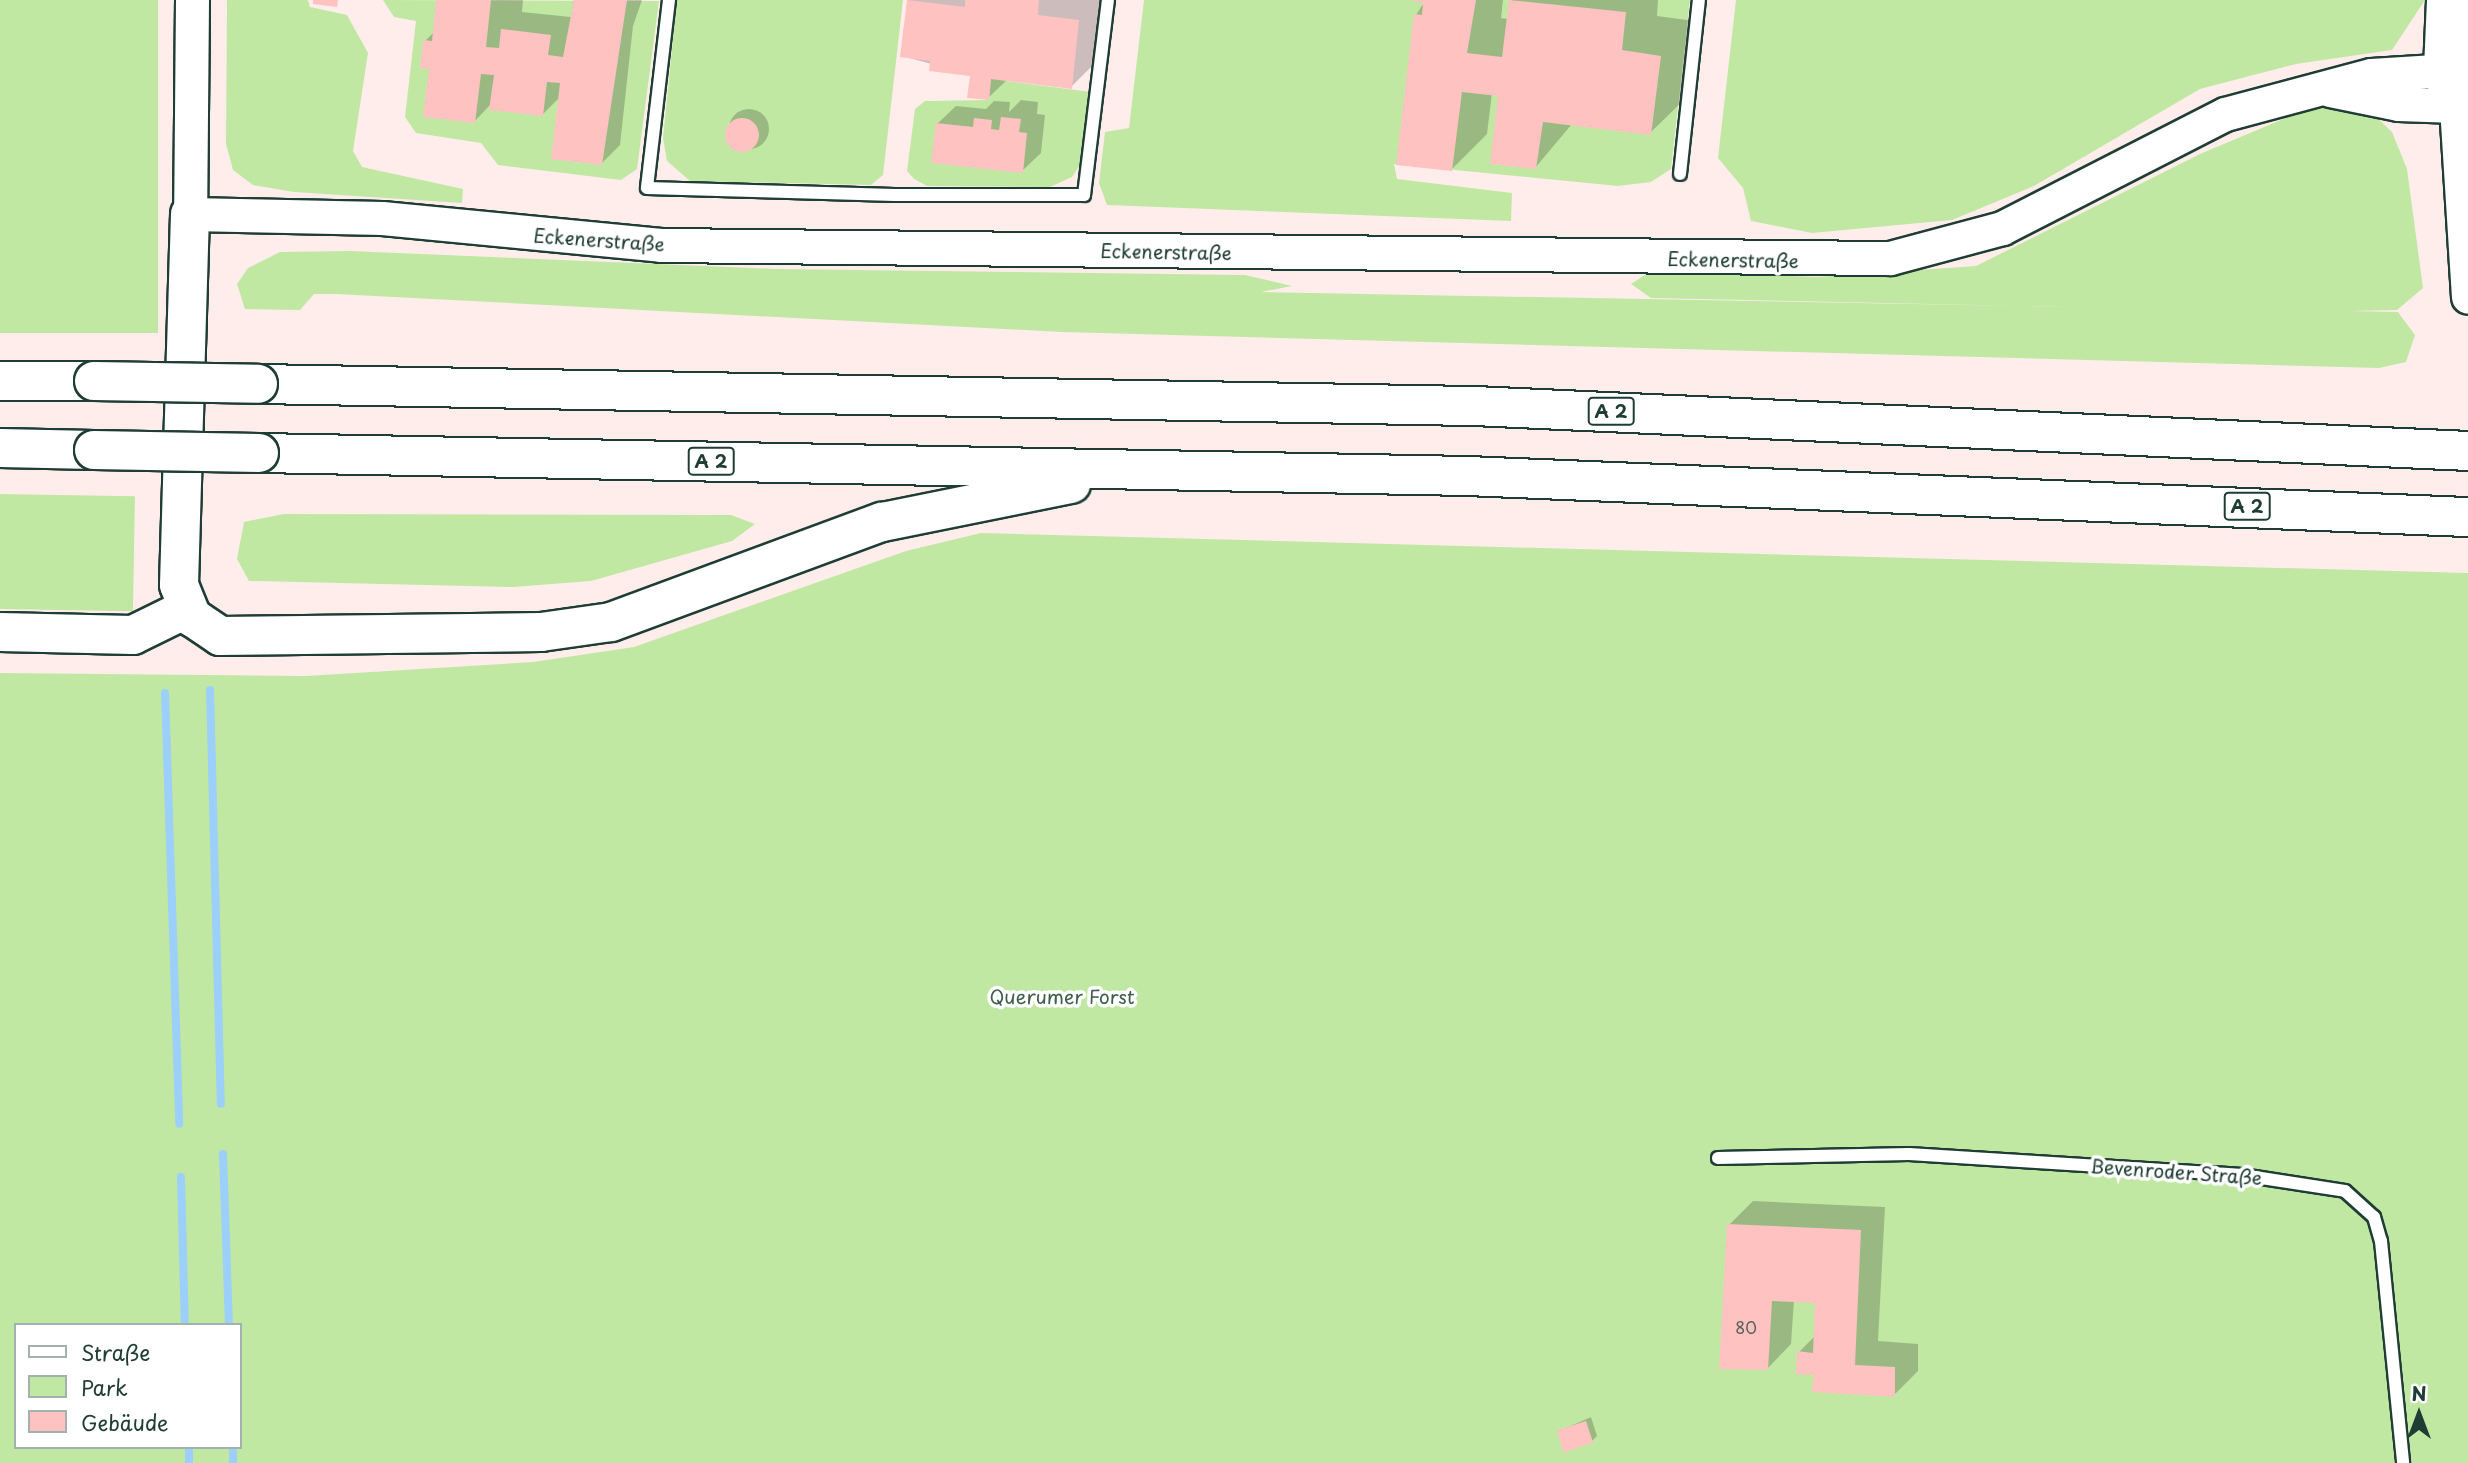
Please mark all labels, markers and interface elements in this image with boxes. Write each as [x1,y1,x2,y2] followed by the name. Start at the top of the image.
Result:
[533,224,665,256] street label: Eckenerstraße
[1100,239,1232,265] street label: Eckenerstraße
[1667,247,1799,273] street label: Eckenerstraße
[1586,396,1636,426] road number: A 2
[686,447,736,476] road number: A 2
[2222,492,2272,520] road number: A 2
[989,986,1135,1008] park label: Querumer Forst
[2089,1155,2263,1189] street label: Bevenroder Straße
[1735,1317,1757,1337] house number: 80
[14,1323,242,1449] legend
[81,1336,150,1368] text: Straße
[81,1371,128,1403] text: Park
[2384,1379,2454,1449] north arrow
[2411,1379,2427,1407] text: N
[81,1406,168,1438] text: Gebäude

